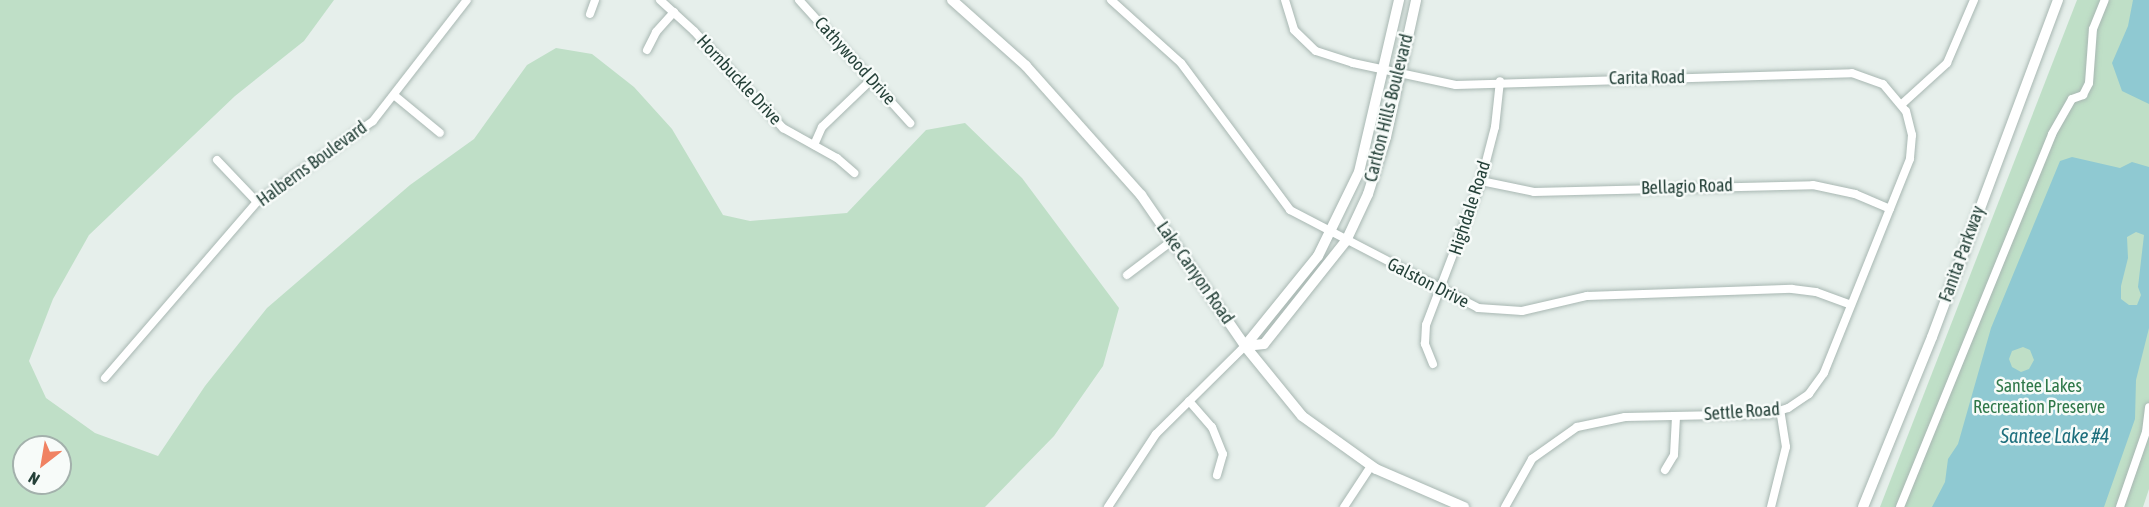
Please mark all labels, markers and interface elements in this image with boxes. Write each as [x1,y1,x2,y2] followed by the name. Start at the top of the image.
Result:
[810,12,900,110] street label: Cathywood Drive
[692,31,786,129] street label: Hornbuckle Drive
[1360,32,1418,184] street label: Carlton Hills Boulevard
[1609,67,1685,89] street label: Carita Road
[253,117,371,211] street label: Halberns Boulevard
[1445,158,1495,258] street label: Highdale Road
[1641,175,1733,199] street label: Bellagio Road
[1935,203,1989,305] street label: Fanita Parkway
[1152,218,1238,328] street label: Lake Canyon Road
[1384,253,1472,313] street label: Galston Drive
[1973,376,2105,418] park label: Santee Lakes Recreation Preserve
[1703,399,1781,425] street label: Settle Road
[2001,423,2109,447] water label: Santee Lake #4
[12,435,72,495] north arrow
[25,469,42,489] text: N

